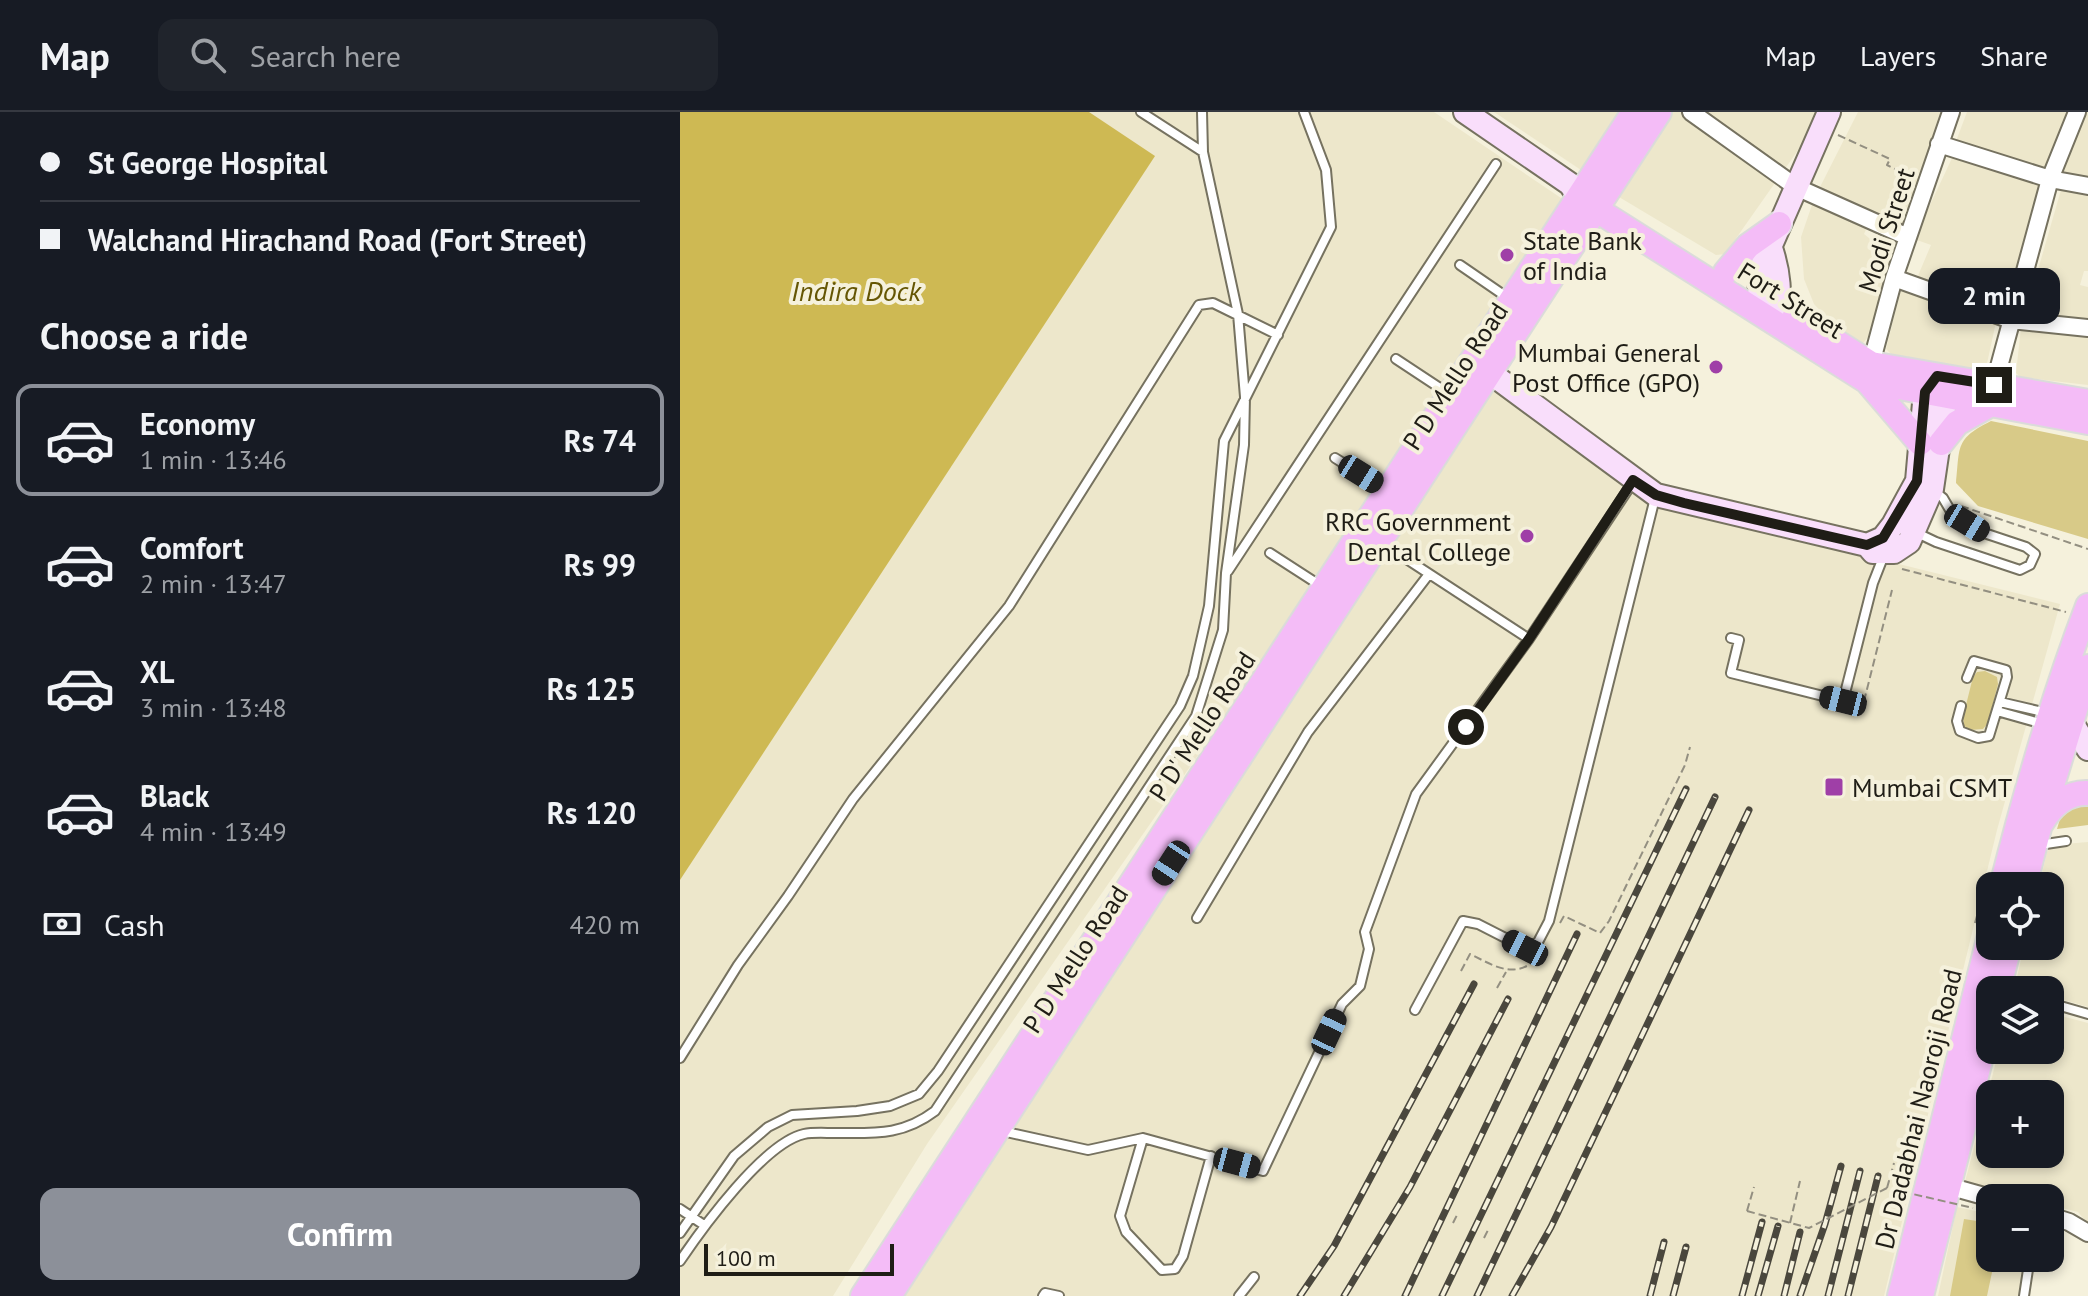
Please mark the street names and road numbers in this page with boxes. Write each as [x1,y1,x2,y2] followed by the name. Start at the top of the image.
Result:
[1850,163,1922,296] street label: Modi Street
[1732,254,1850,346] street label: Fort Street
[1395,296,1515,456] street label: P D Mello Road
[1141,645,1263,807] street label: P D' Mello Road
[1015,879,1135,1039] street label: P D Mello Road
[1867,965,1969,1253] street label: Dr Dadabhai Naoroji Road

